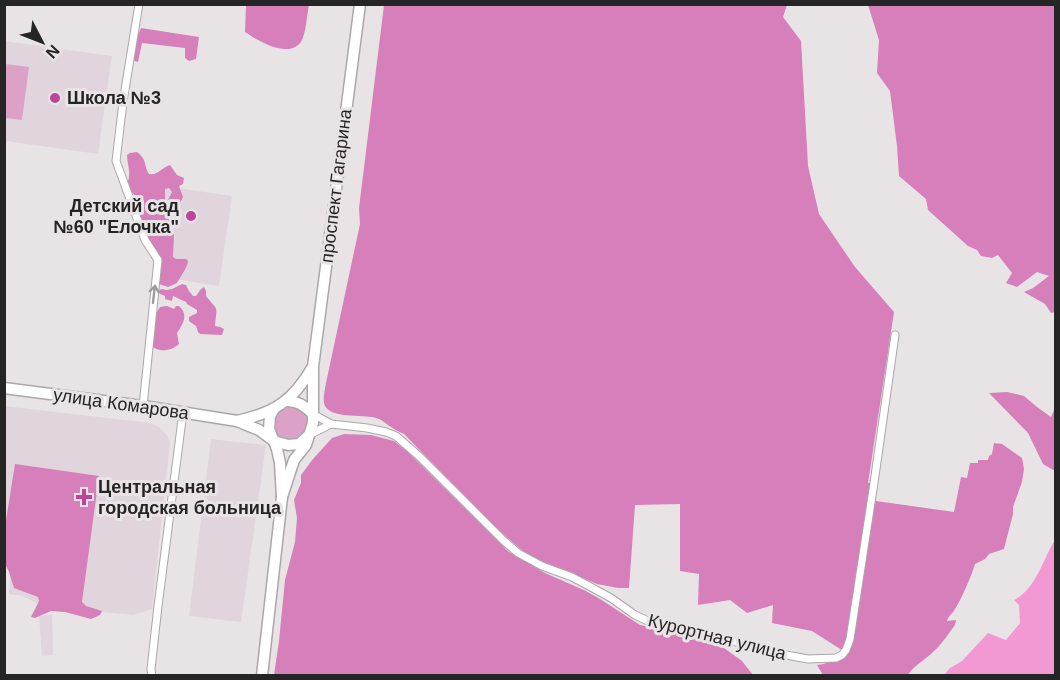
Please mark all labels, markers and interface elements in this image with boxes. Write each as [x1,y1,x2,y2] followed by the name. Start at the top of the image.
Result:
[12,12,72,72] north arrow
[43,42,63,62] text: N
[67,88,161,108] place label: Школа №3
[48,91,62,105] marker: Школа №3
[317,107,355,264] street label: проспект Гагарина
[54,196,180,237] place label: Детский сад №60 "Елочка"
[184,209,198,223] marker: Детский сад №60 "Елочка"
[149,284,160,304] one-way arrow
[52,385,191,424] street label: улица Комарова
[98,477,282,518] place label: Центральная городская больница
[75,488,93,506] marker: Центральная городская больница
[646,610,789,664] street label: Курортная улица

